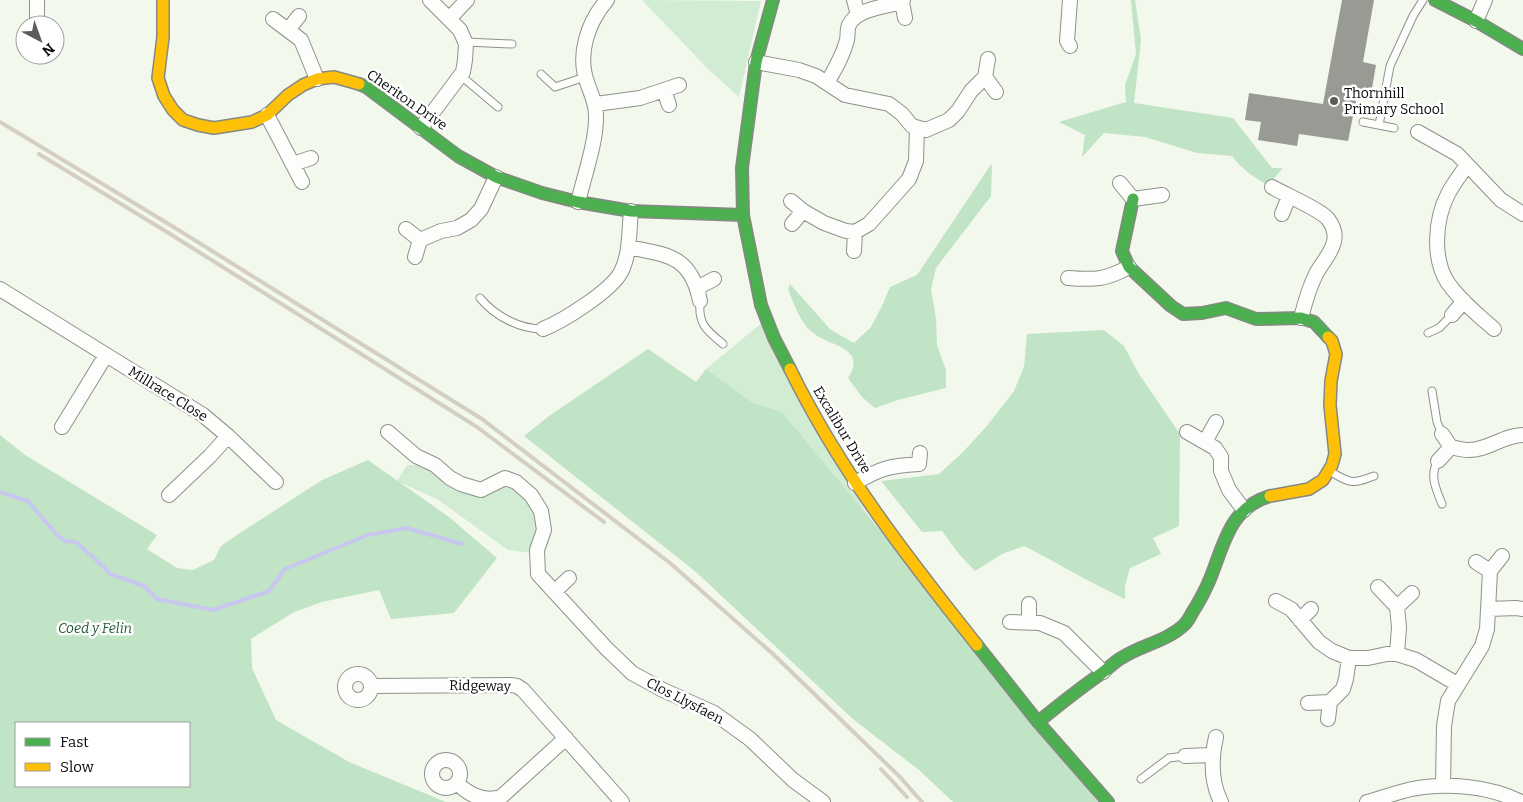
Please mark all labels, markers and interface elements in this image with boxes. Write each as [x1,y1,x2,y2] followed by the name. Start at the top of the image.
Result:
[15,15,65,65] north arrow
[38,39,58,60] text: N
[364,66,450,134] street label: Cheriton Drive
[1344,85,1444,118] place label: Thornhill Primary School
[1328,95,1340,107] marker: Thornhill Primary School
[125,363,211,425] street label: Millrace Close
[809,383,875,477] street label: Excalibur Drive
[58,620,132,637] park label: Coed y Felin
[643,674,727,728] street label: Clos Llysfaen
[449,677,512,695] street label: Ridgeway
[15,722,190,787] legend
[60,733,89,751] text: Fast
[60,758,95,776] text: Slow

